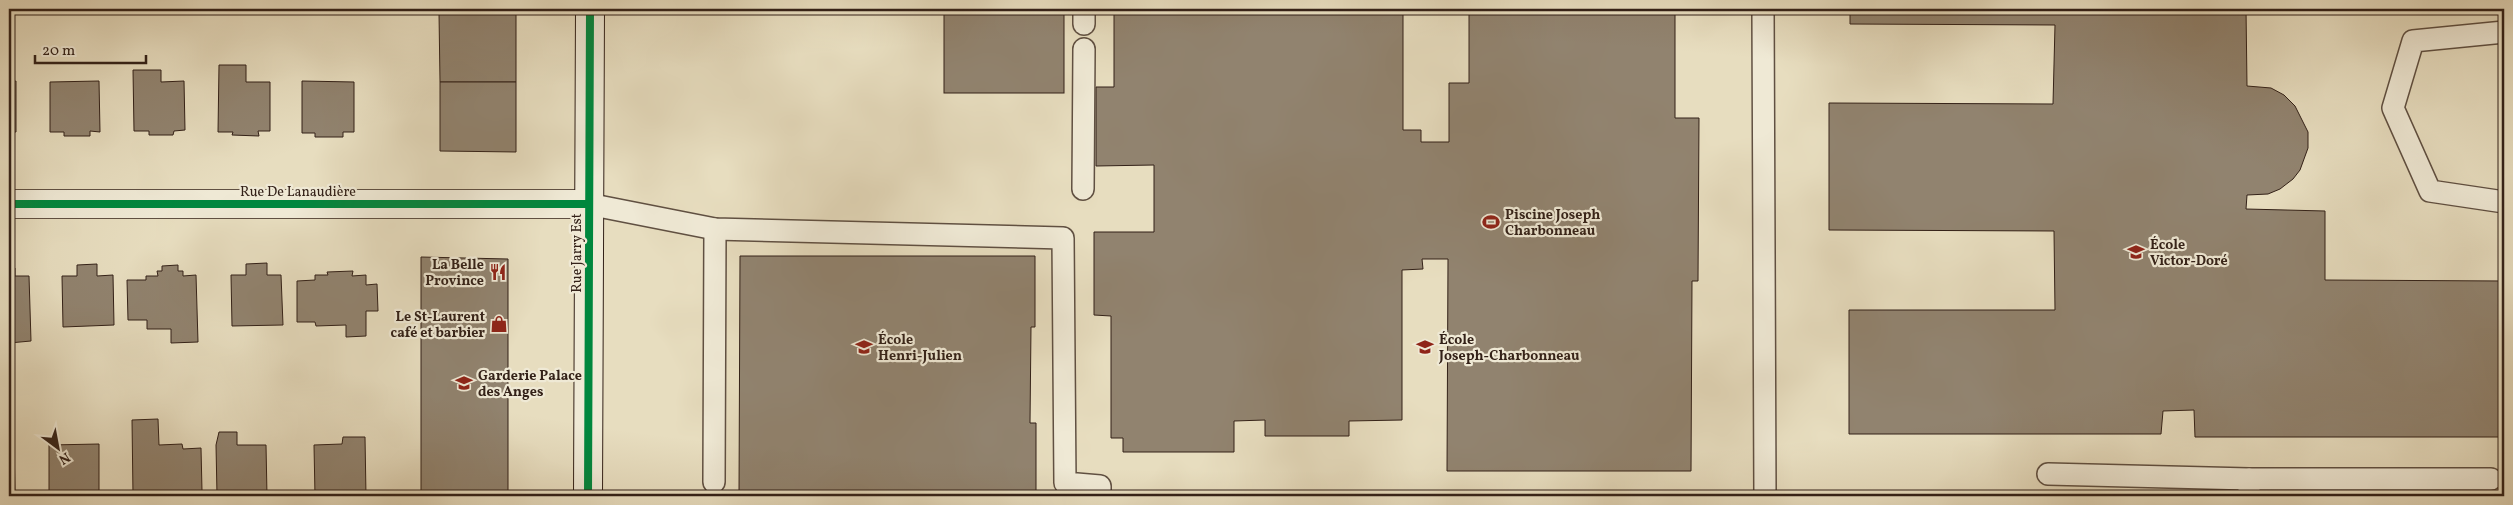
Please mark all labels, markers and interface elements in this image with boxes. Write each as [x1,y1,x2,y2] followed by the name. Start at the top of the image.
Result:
[35,32,146,64] scale bar
[42,41,75,62] text: 20 m
[240,183,356,202] street label: Rue De Lanaudière
[1505,206,1600,241] place label: Piscine Joseph Charbonneau
[1481,212,1501,232] sports icon: Piscine Joseph Charbonneau
[568,213,587,293] street label: Rue Jarry Est
[2150,236,2228,271] place label: École Victor-Doré
[2126,242,2146,262] school or university icon: École Victor-Doré
[425,256,484,291] place label: La Belle Province
[488,262,508,282] restaurant icon: La Belle Province
[391,308,485,343] place label: Le St-Laurent café et barbier
[489,314,509,334] shop icon: Le St-Laurent café et barbier
[878,331,962,366] place label: École Henri-Julien
[1438,331,1580,366] place label: École Joseph-Charbonneau
[854,337,874,357] school or university icon: École Henri-Julien
[1415,337,1435,357] school or university icon: École Joseph-Charbonneau
[478,367,582,402] place label: Garderie Palace des Anges
[454,373,474,393] school or university icon: Garderie Palace des Anges
[32,422,82,472] north arrow
[55,447,73,469] text: N

